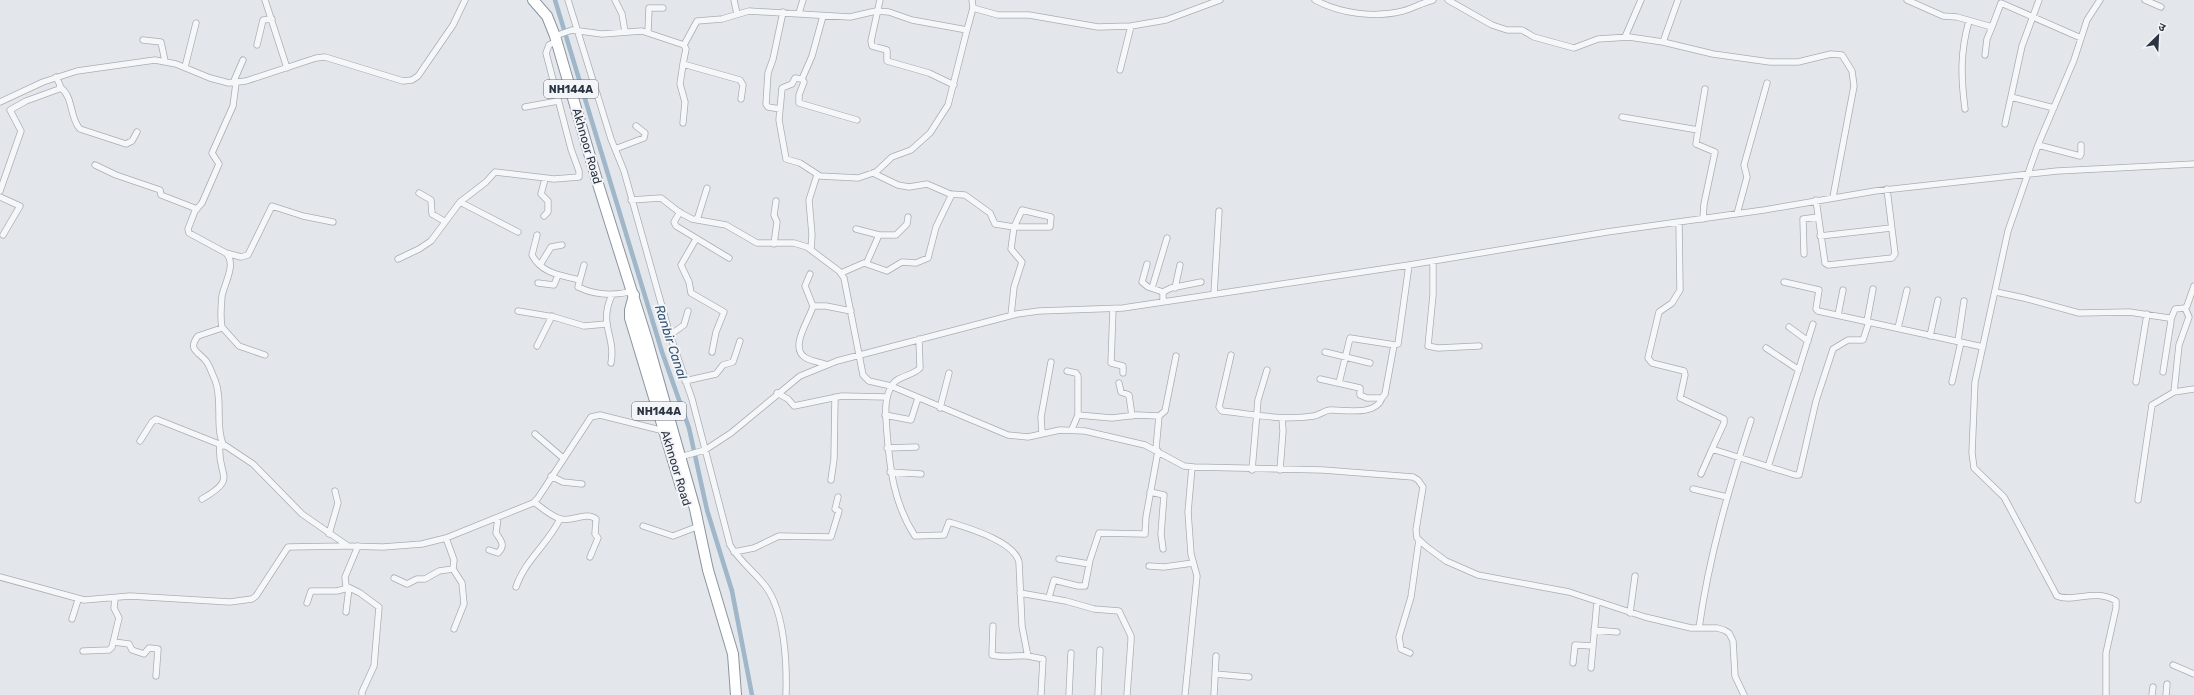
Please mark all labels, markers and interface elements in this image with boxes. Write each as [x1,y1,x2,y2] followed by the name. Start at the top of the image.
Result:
[2138,16,2178,56] north arrow
[2156,20,2168,35] text: उ
[544,80,598,98] road number: NH144A
[569,106,605,186] street label: Akhnoor Road
[652,303,690,382] water label: Ranbir Canal
[632,402,686,420] road number: NH144A
[658,429,694,507] street label: Akhnoor Road

